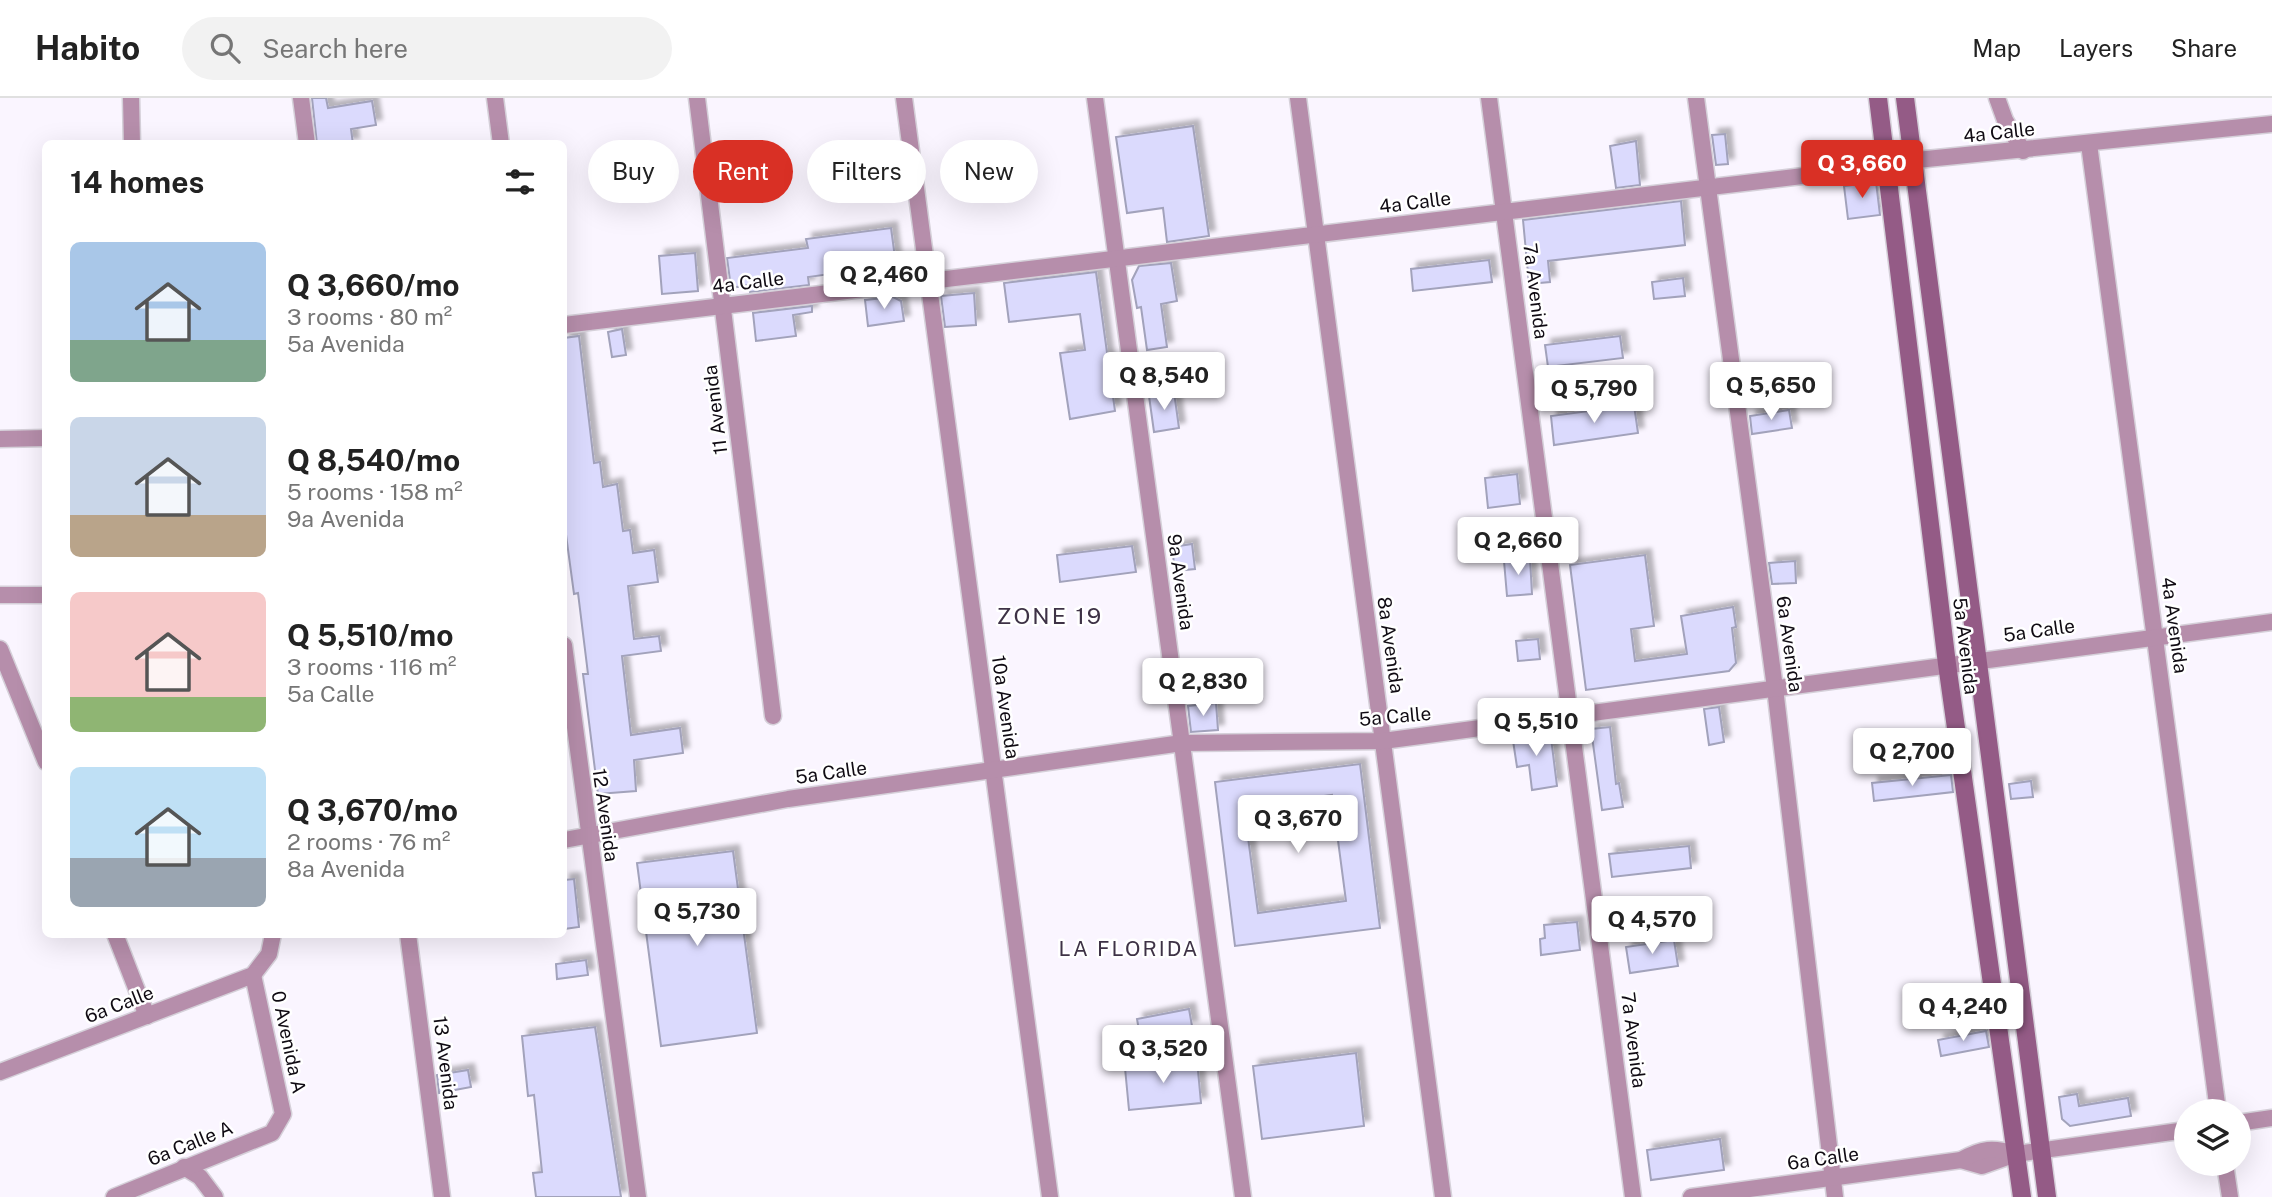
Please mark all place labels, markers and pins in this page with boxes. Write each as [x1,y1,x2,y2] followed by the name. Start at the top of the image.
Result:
[1797,140,1927,200] pin: Q 3,660
[819,252,949,311] pin: Q 2,460
[1099,352,1229,412] pin: Q 8,540
[1706,362,1836,422] pin: Q 5,650
[1529,366,1659,425] pin: Q 5,790
[1453,518,1583,577] pin: Q 2,660
[1138,658,1268,718] pin: Q 2,830
[1471,698,1601,758] pin: Q 5,510
[1847,728,1977,788] pin: Q 2,700
[1233,796,1363,855] pin: Q 3,670
[632,888,762,948] pin: Q 5,730
[1587,896,1717,956] pin: Q 4,570
[1898,984,2028,1043] pin: Q 4,240
[1098,1026,1228,1085] pin: Q 3,520

